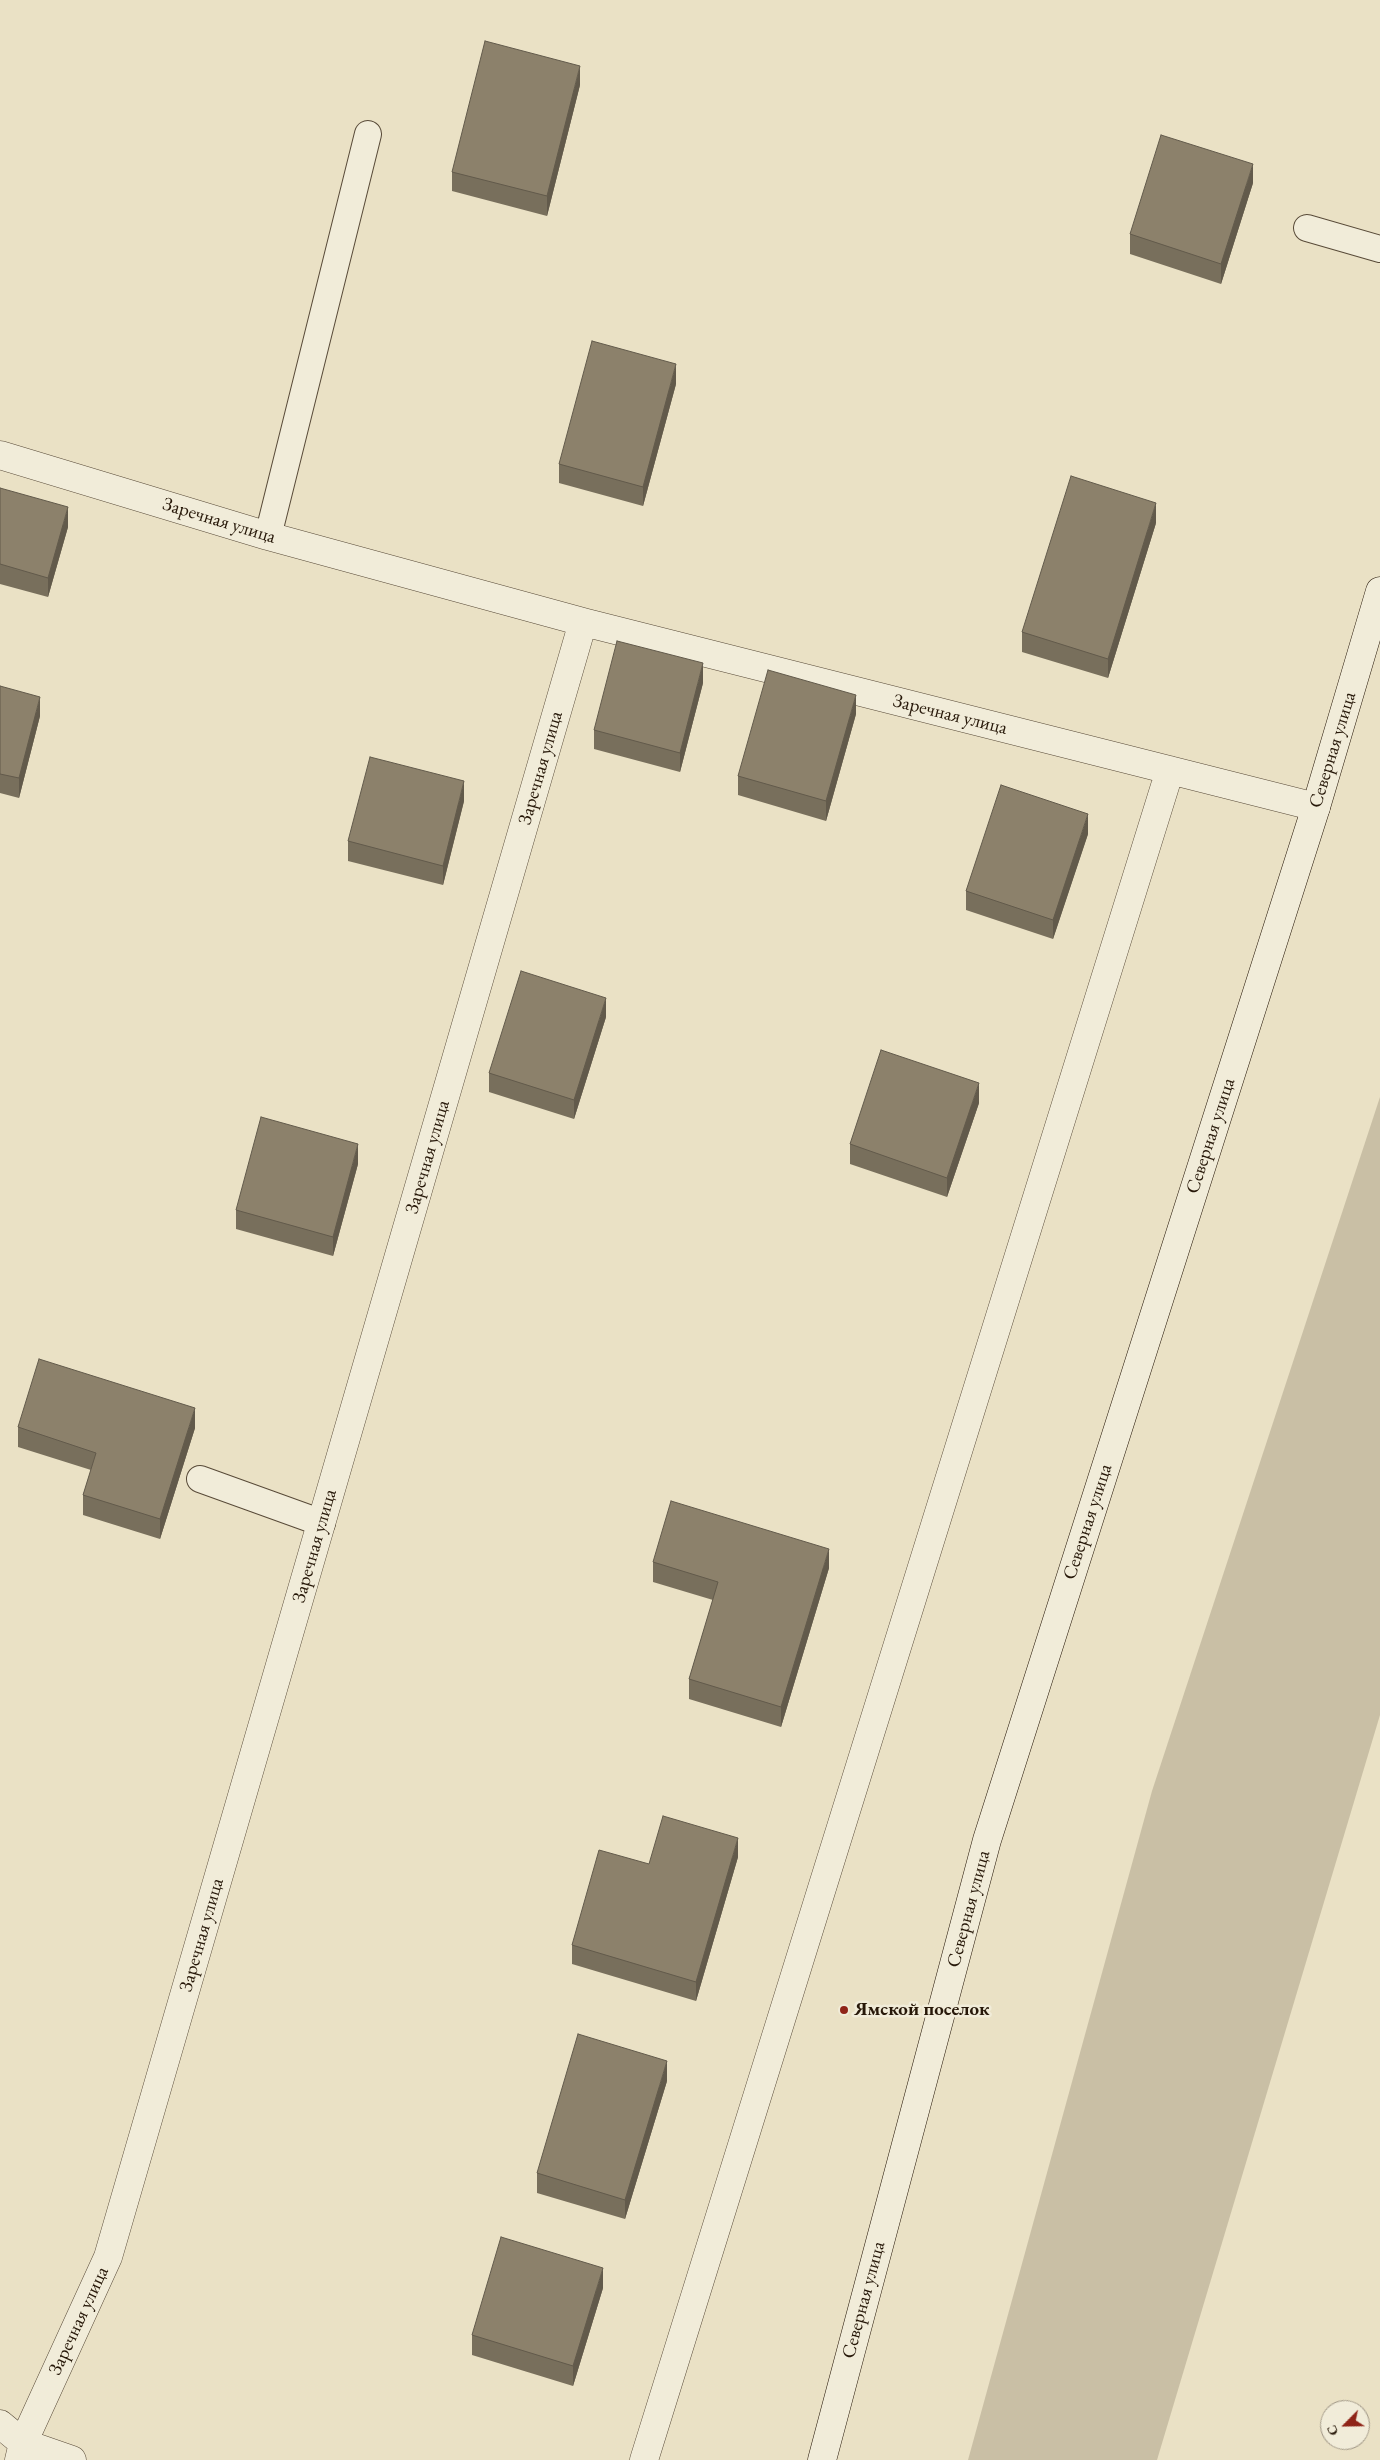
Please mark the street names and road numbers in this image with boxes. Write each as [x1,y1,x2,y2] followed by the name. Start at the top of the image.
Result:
[160,493,278,549] street label: Заречная улица
[1305,689,1361,811] street label: Северная улица
[890,690,1010,740] street label: Заречная улица
[514,709,568,827] street label: Заречная улица
[1182,1075,1240,1197] street label: Северная улица
[401,1098,455,1216] street label: Заречная улица
[1059,1461,1117,1583] street label: Северная улица
[288,1487,342,1605] street label: Заречная улица
[942,1848,996,1970] street label: Северная улица
[175,1876,229,1994] street label: Заречная улица
[837,2239,891,2361] street label: Северная улица
[44,2263,114,2379] street label: Заречная улица

